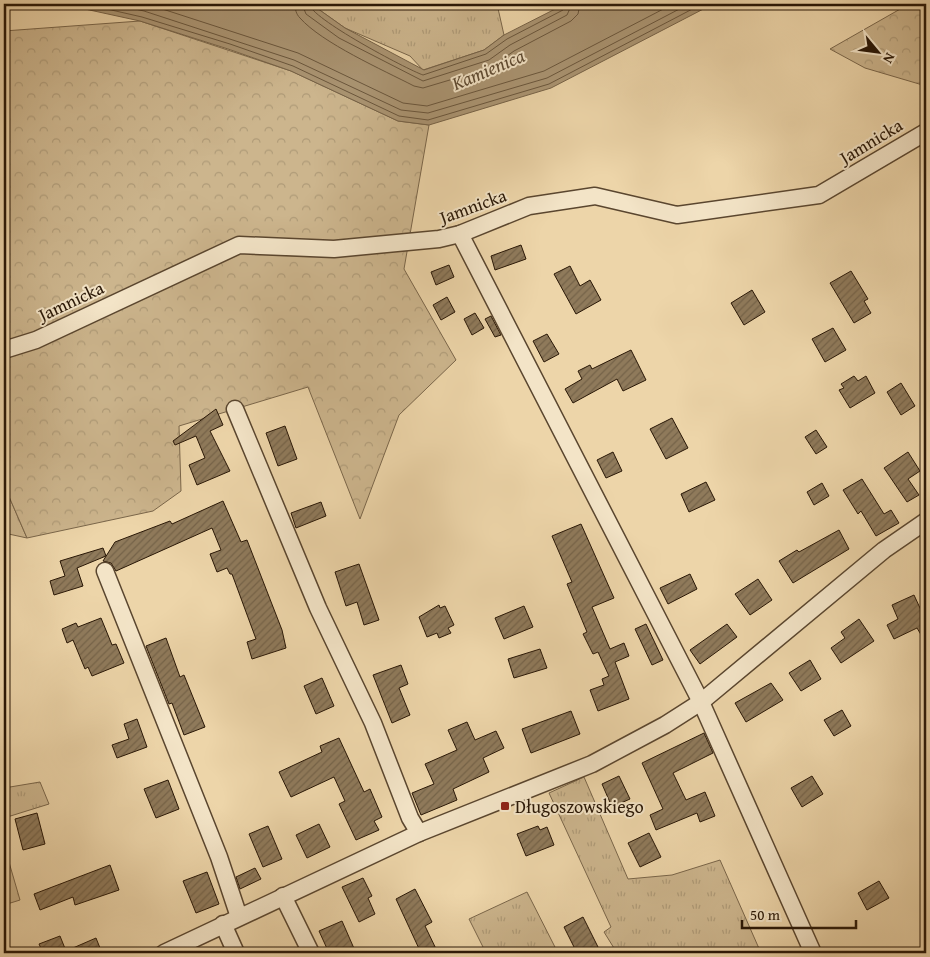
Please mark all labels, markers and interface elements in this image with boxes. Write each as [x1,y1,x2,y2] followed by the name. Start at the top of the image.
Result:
[852,28,902,78] north arrow
[446,41,529,97] water label: Kamienica
[878,49,900,68] text: N
[833,111,908,171] street label: Jamnicka
[434,181,511,231] street label: Jamnicka
[32,274,109,329] street label: Jamnicka
[515,793,644,820] place label: Długoszowskiego
[499,800,511,812] marker: Długoszowskiego
[742,897,856,929] scale bar
[750,904,781,925] text: 50 m

